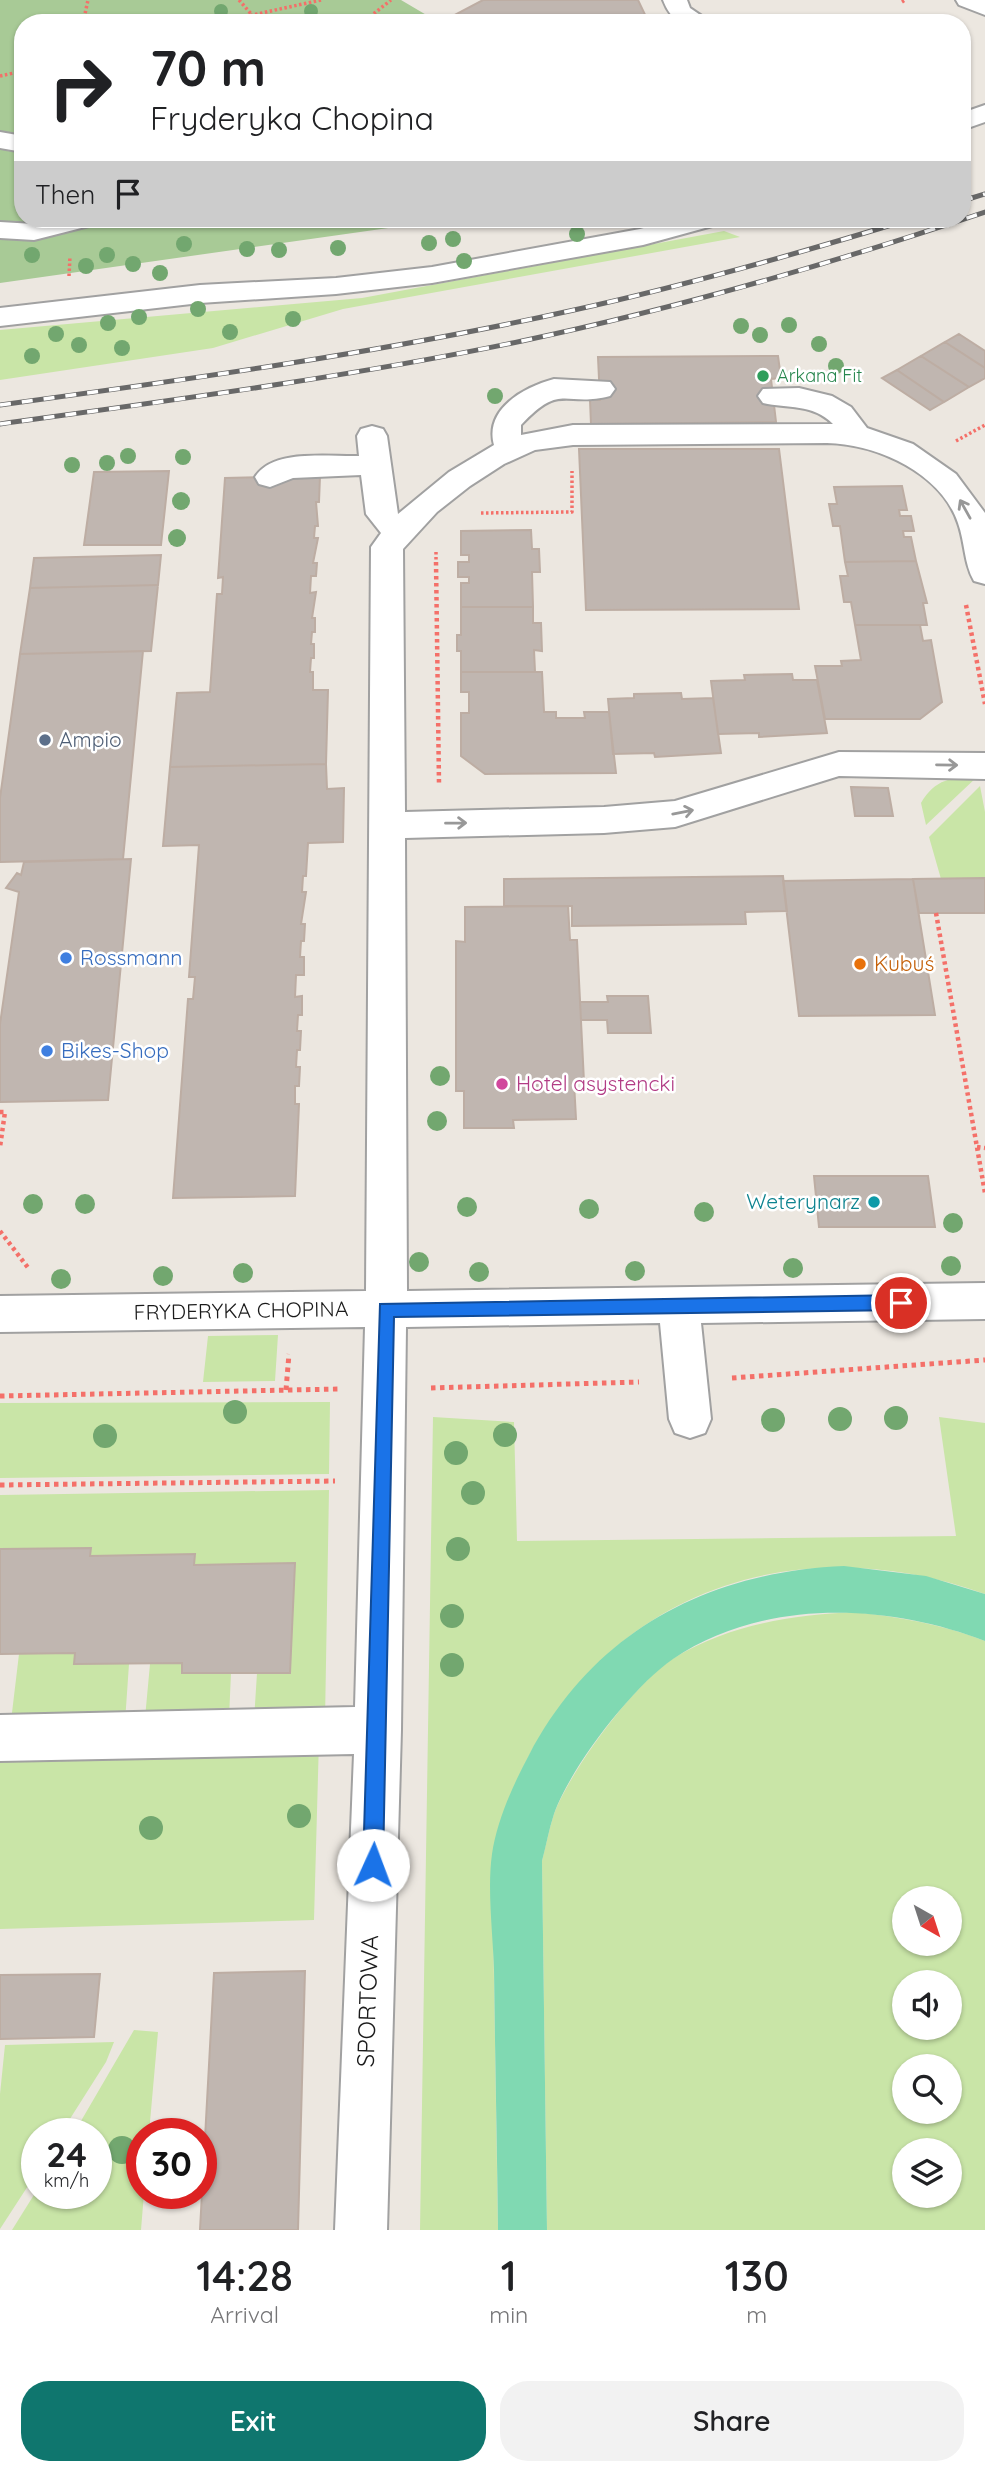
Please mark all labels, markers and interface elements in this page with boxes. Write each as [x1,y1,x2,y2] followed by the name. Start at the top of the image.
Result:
[150,37,266,98] text: 70 m
[35,42,126,133] icon: right
[150,98,434,138] text: Fryderyka Chopina
[109,175,147,213] icon: arrive
[35,178,95,211] text: Then
[777,364,862,387] place label: Arkana Fit
[755,368,771,384] marker: Arkana Fit
[958,499,972,519] one-way arrow
[59,726,122,752] place label: Ampio
[37,732,53,748] marker: Ampio
[935,758,958,772] one-way arrow
[671,805,694,818] one-way arrow
[444,817,467,830] one-way arrow
[80,944,183,970] place label: Rossmann
[58,950,74,966] marker: Rossmann
[874,950,934,976] place label: Kubuś
[852,956,868,972] marker: Kubuś
[61,1037,169,1063] place label: Bikes-Shop
[39,1043,55,1059] marker: Bikes-Shop
[516,1070,675,1096] place label: Hotel asystencki
[494,1076,510,1092] marker: Hotel asystencki
[746,1188,860,1214] place label: Weterynarz
[866,1194,882,1210] marker: Weterynarz
[871,1273,931,1333] pin
[882,1284,920,1322] icon: arrive
[133,1295,349,1325] street label: FRYDERYKA CHOPINA
[336,1828,410,1902] position arrow
[892,1886,962,1956] north arrow
[892,1886,962,2208] map controls
[350,1934,384,2068] street label: SPORTOWA
[892,1970,962,2040] button: sound
[892,2054,962,2124] button: search
[126,2118,217,2209] speed limit sign: 30
[46,2132,87,2176] text: 24
[892,2138,962,2208] button: layers
[44,2169,89,2192] text: km/h
[196,2249,293,2302] text: 14:28
[501,2249,517,2302] text: 1
[725,2249,789,2302] text: 130
[210,2300,279,2329] text: Arrival
[489,2300,528,2329] text: min
[746,2300,767,2329] text: m
[21,2381,486,2461] button: Exit
[500,2381,964,2461] button: Share

